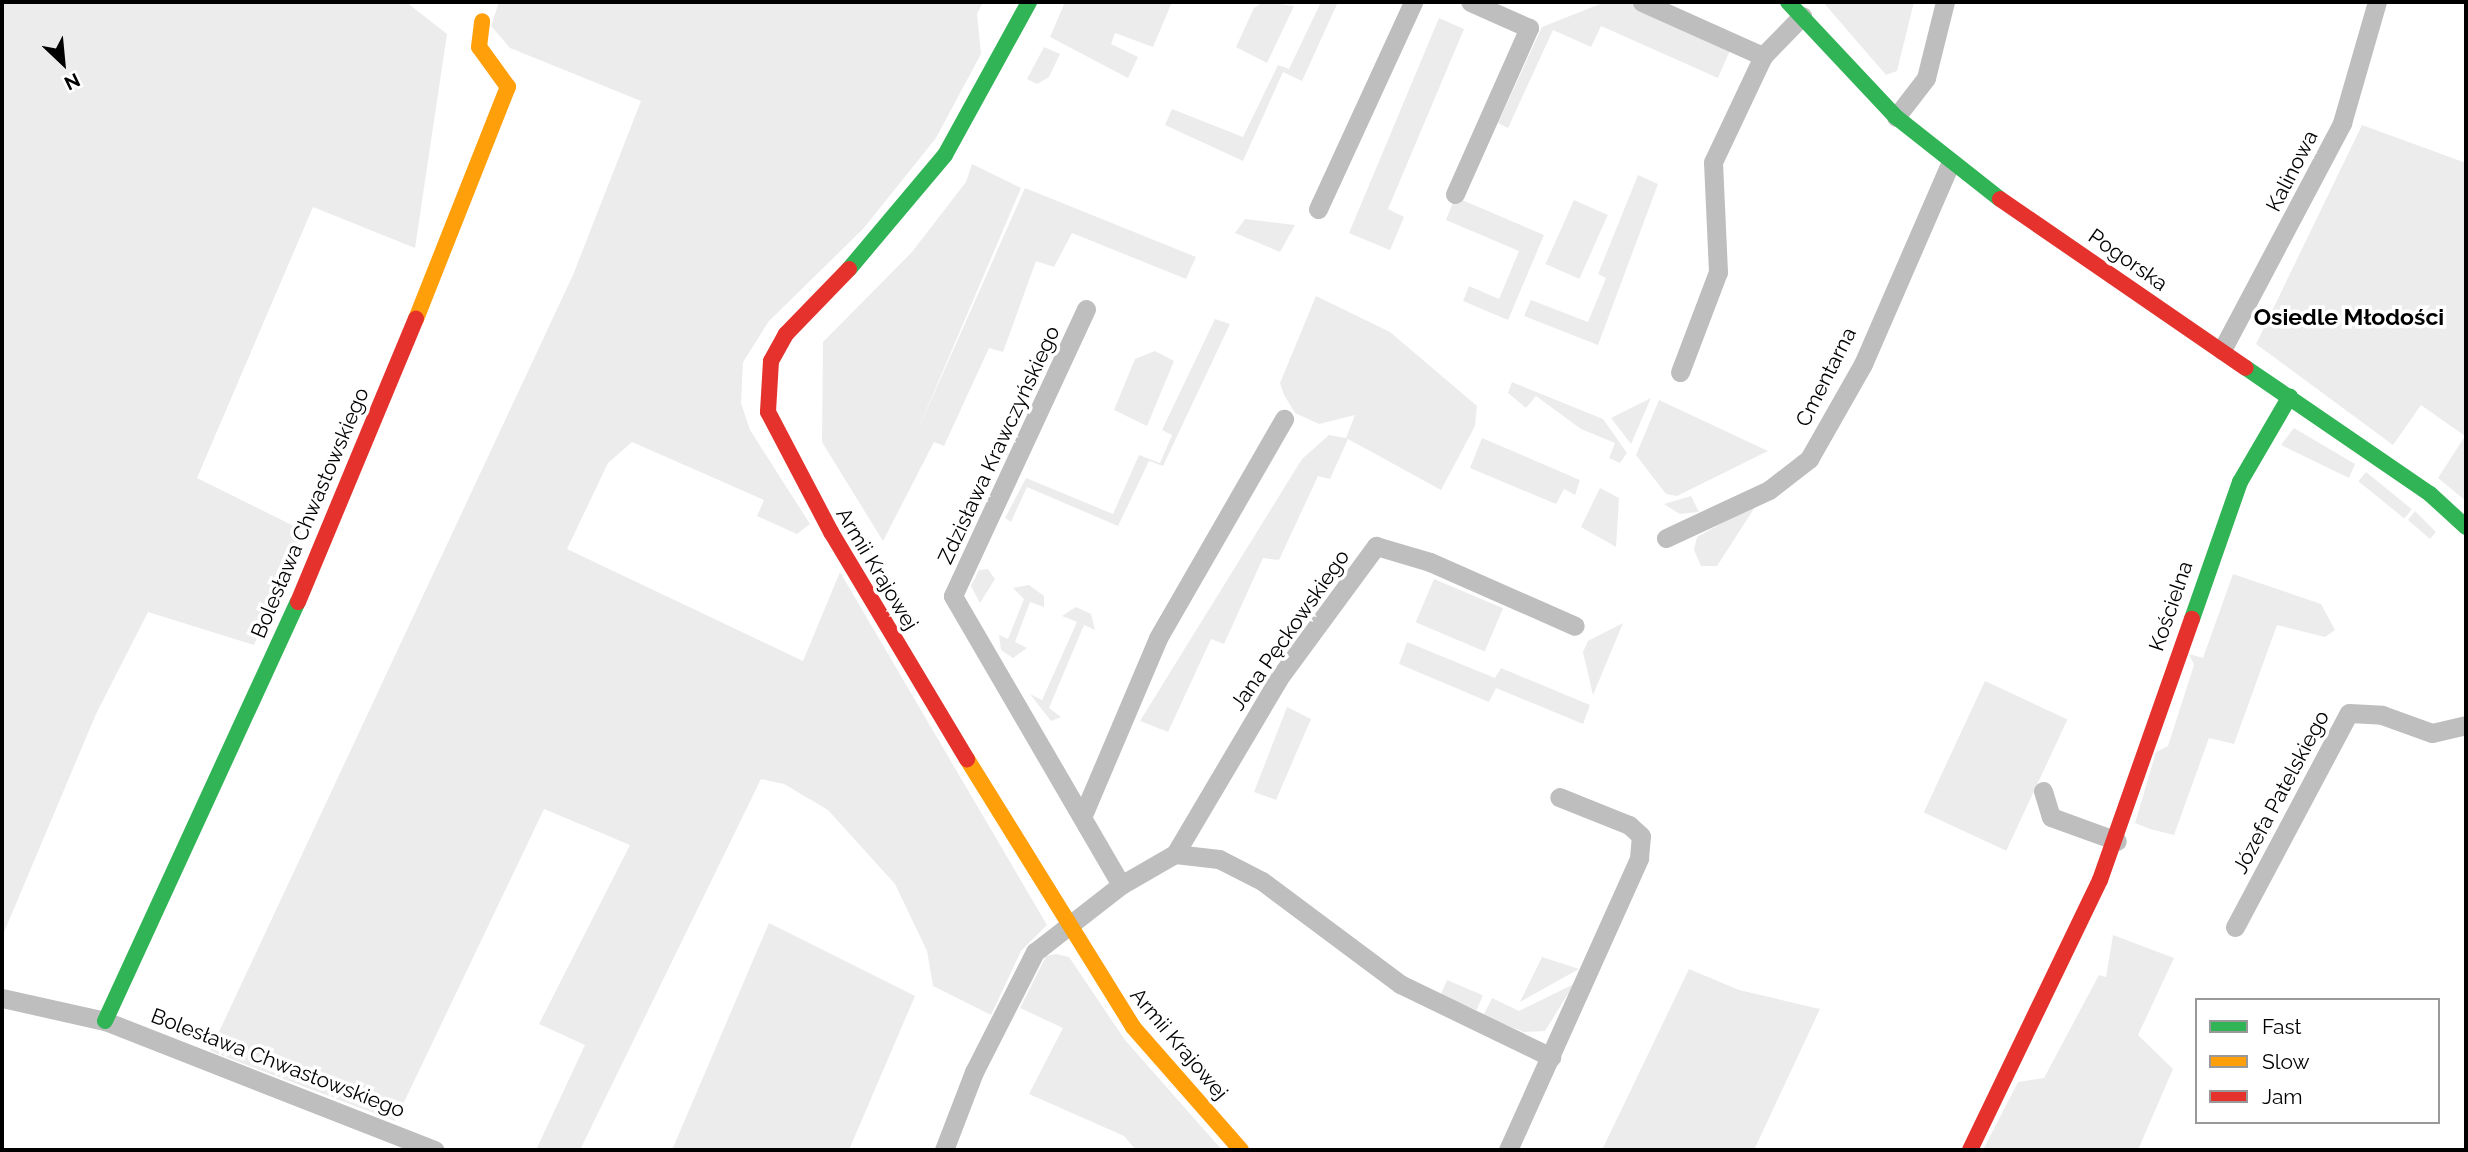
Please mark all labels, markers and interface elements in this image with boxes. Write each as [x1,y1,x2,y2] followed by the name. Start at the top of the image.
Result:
[28,28,98,98] north arrow
[61,69,84,95] text: N
[2261,126,2323,216] street label: Kalinowa
[2084,224,2172,296] street label: Pogorska
[2254,303,2444,331] district label: Osiedle Młodości
[933,322,1065,568] street label: Zdzisława Krawczyńskiego
[1790,323,1862,431] street label: Cmentarna
[246,384,374,642] street label: Bolesława Chwastowskiego
[831,503,923,635] street label: Armii Krajowej
[1225,545,1355,715] street label: Jana Pęckowskiego
[2144,558,2198,654] street label: Kościelna
[2227,706,2335,878] street label: Józefa Patelskiego
[1125,983,1233,1105] street label: Armii Krajowej
[2195,998,2440,1124] legend
[148,1003,408,1123] street label: Bolesława Chwastowskiego
[2262,1014,2302,1039] text: Fast
[2262,1049,2310,1074] text: Slow
[2262,1084,2303,1109] text: Jam

